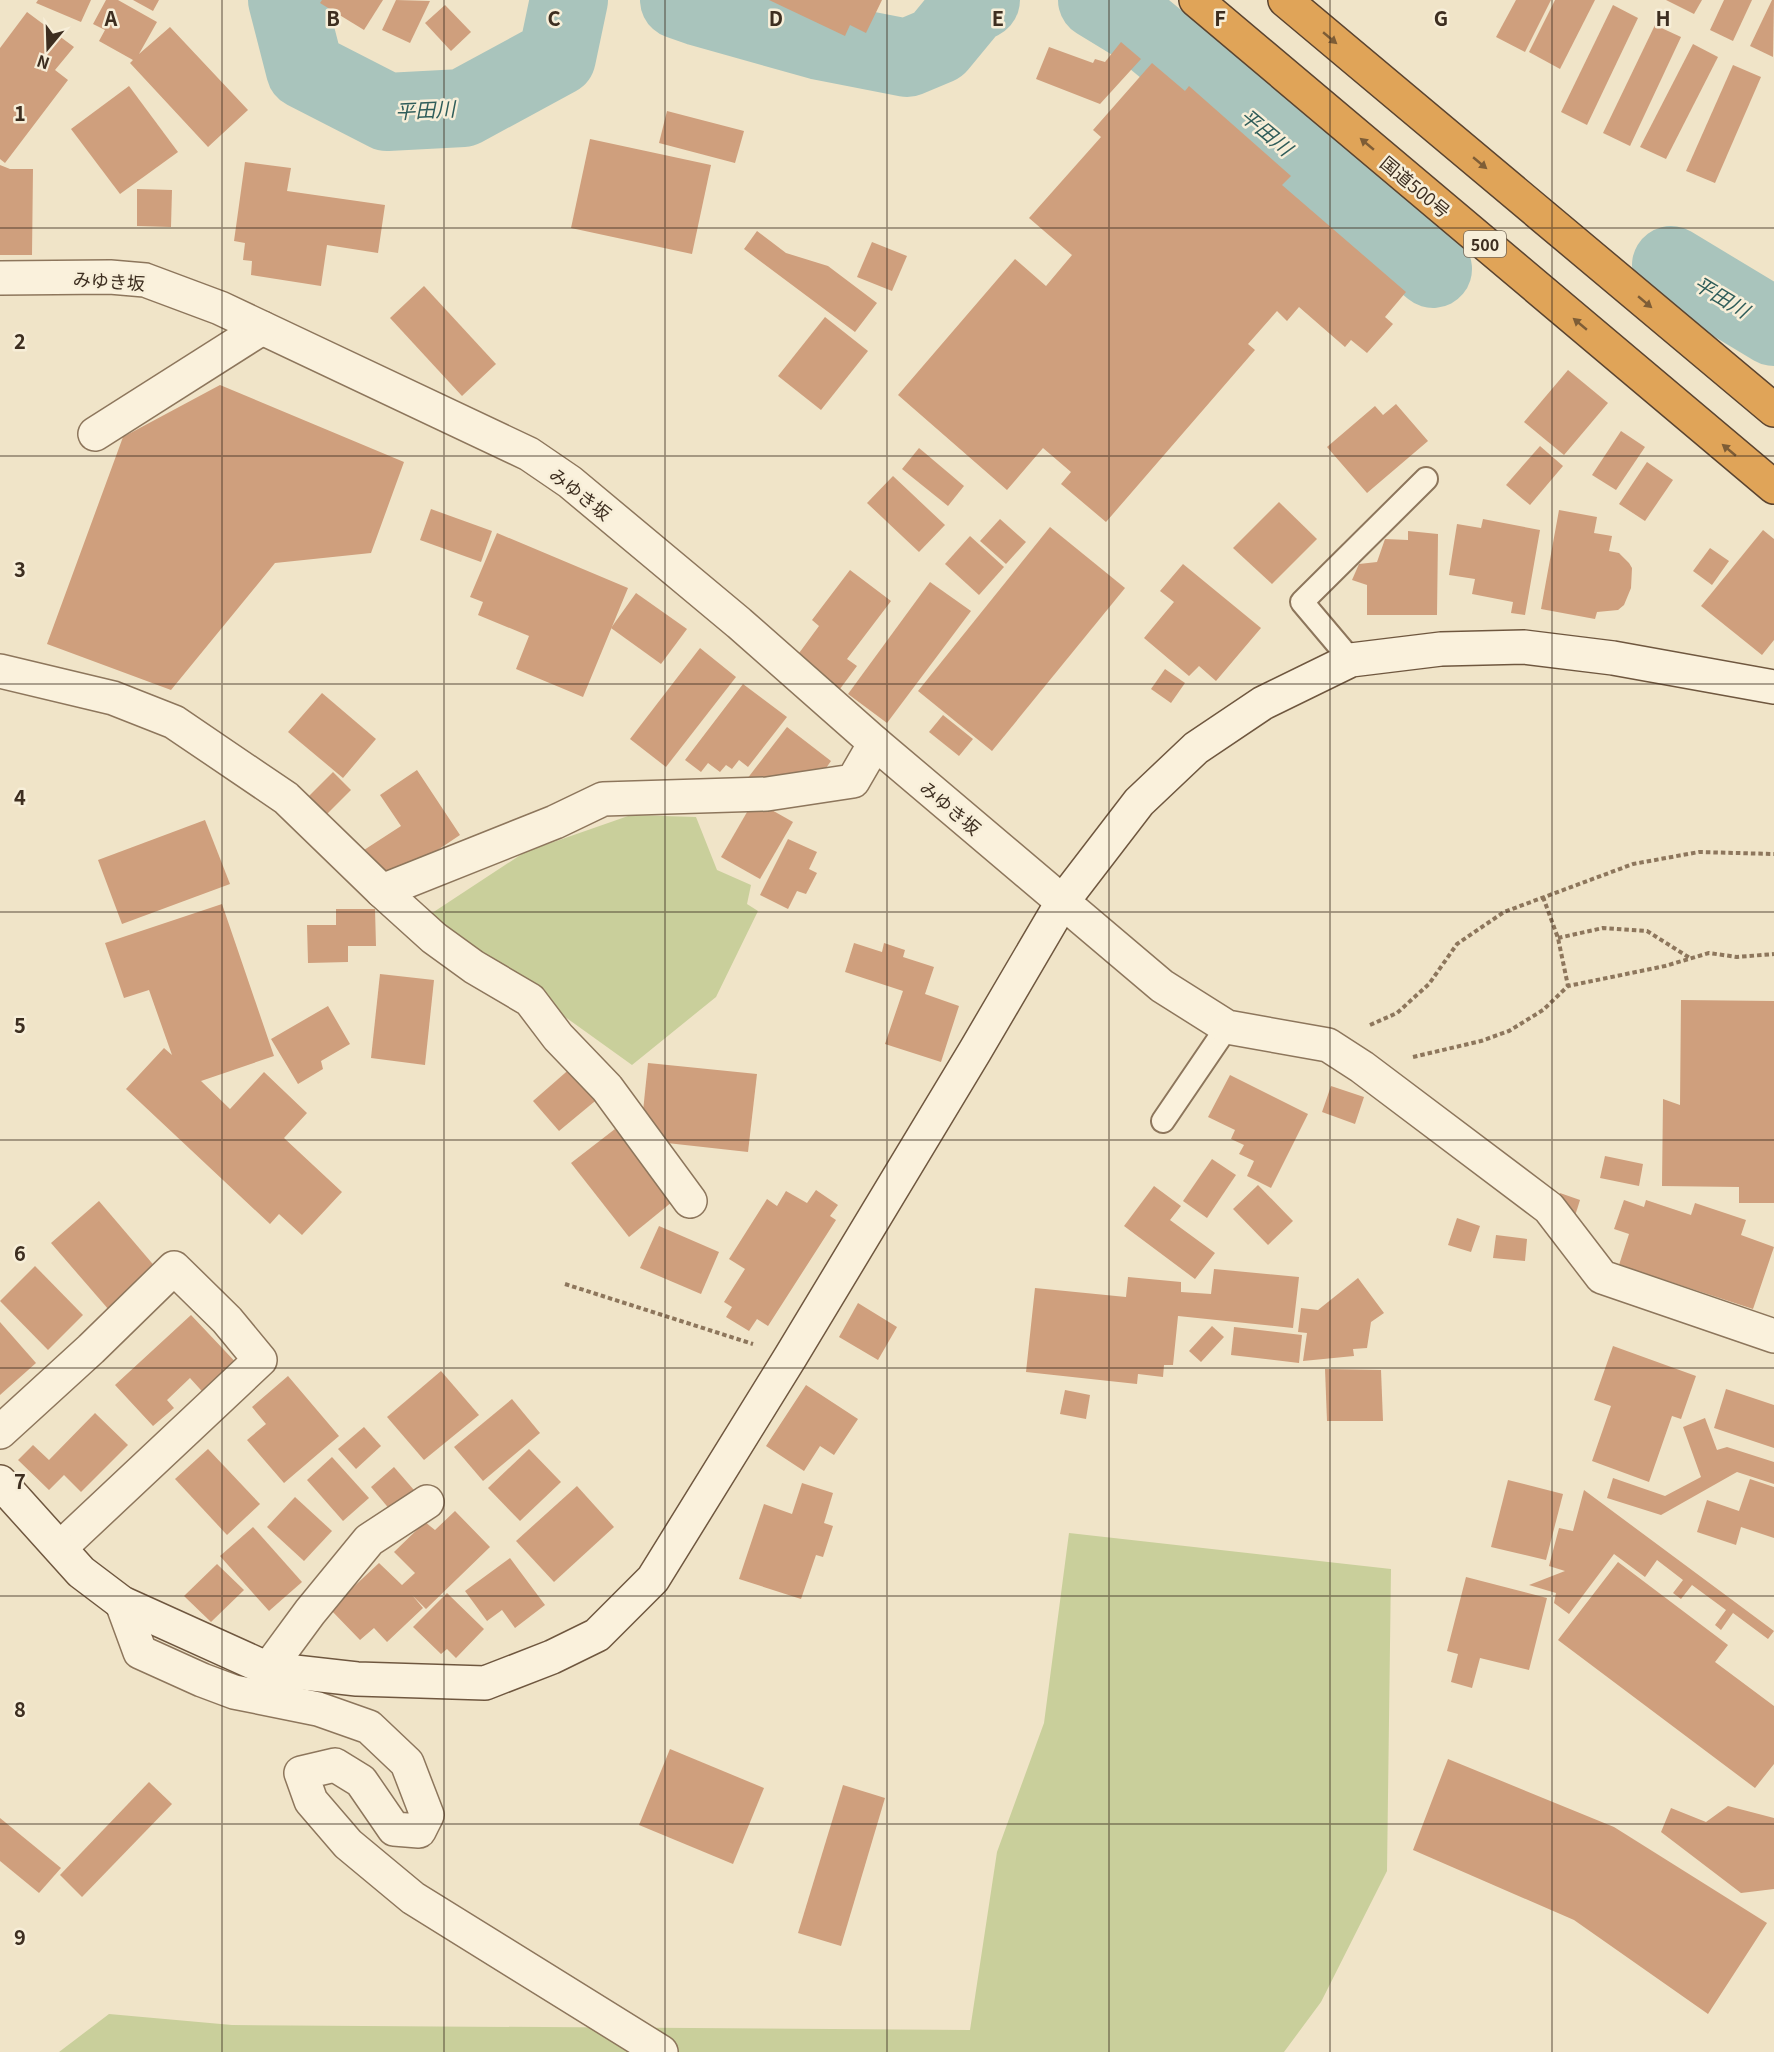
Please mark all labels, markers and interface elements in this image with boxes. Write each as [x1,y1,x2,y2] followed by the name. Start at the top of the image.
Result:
[104,3,118,32] text: A
[326,3,340,32] text: B
[547,3,561,32] text: C
[769,3,783,32] text: D
[992,3,1004,32] text: E
[1214,3,1226,32] text: F
[1434,3,1448,32] text: G
[1655,3,1671,32] text: H
[18,18,78,78] north arrow
[1322,31,1338,44] one-way arrow
[33,50,52,76] text: N
[394,93,458,125] water label: 平田川
[14,98,26,127] text: 1
[1235,101,1301,163] water label: 平田川
[1360,138,1375,151] one-way arrow
[1375,149,1457,223] street label: 国道500号
[1472,156,1487,169] one-way arrow
[1464,231,1506,257] road number: 500
[72,265,146,295] street label: みゆき坂
[1689,268,1757,325] water label: 平田川
[1637,295,1653,308] one-way arrow
[1573,318,1588,331] one-way arrow
[14,326,26,355] text: 2
[1721,443,1737,456] one-way arrow
[545,461,617,525] street label: みゆき坂
[14,554,26,583] text: 3
[915,774,987,840] street label: みゆき坂
[14,782,26,811] text: 4
[14,1010,26,1039] text: 5
[14,1238,26,1267] text: 6
[14,1466,26,1495] text: 7
[14,1694,26,1723] text: 8
[14,1922,26,1951] text: 9

